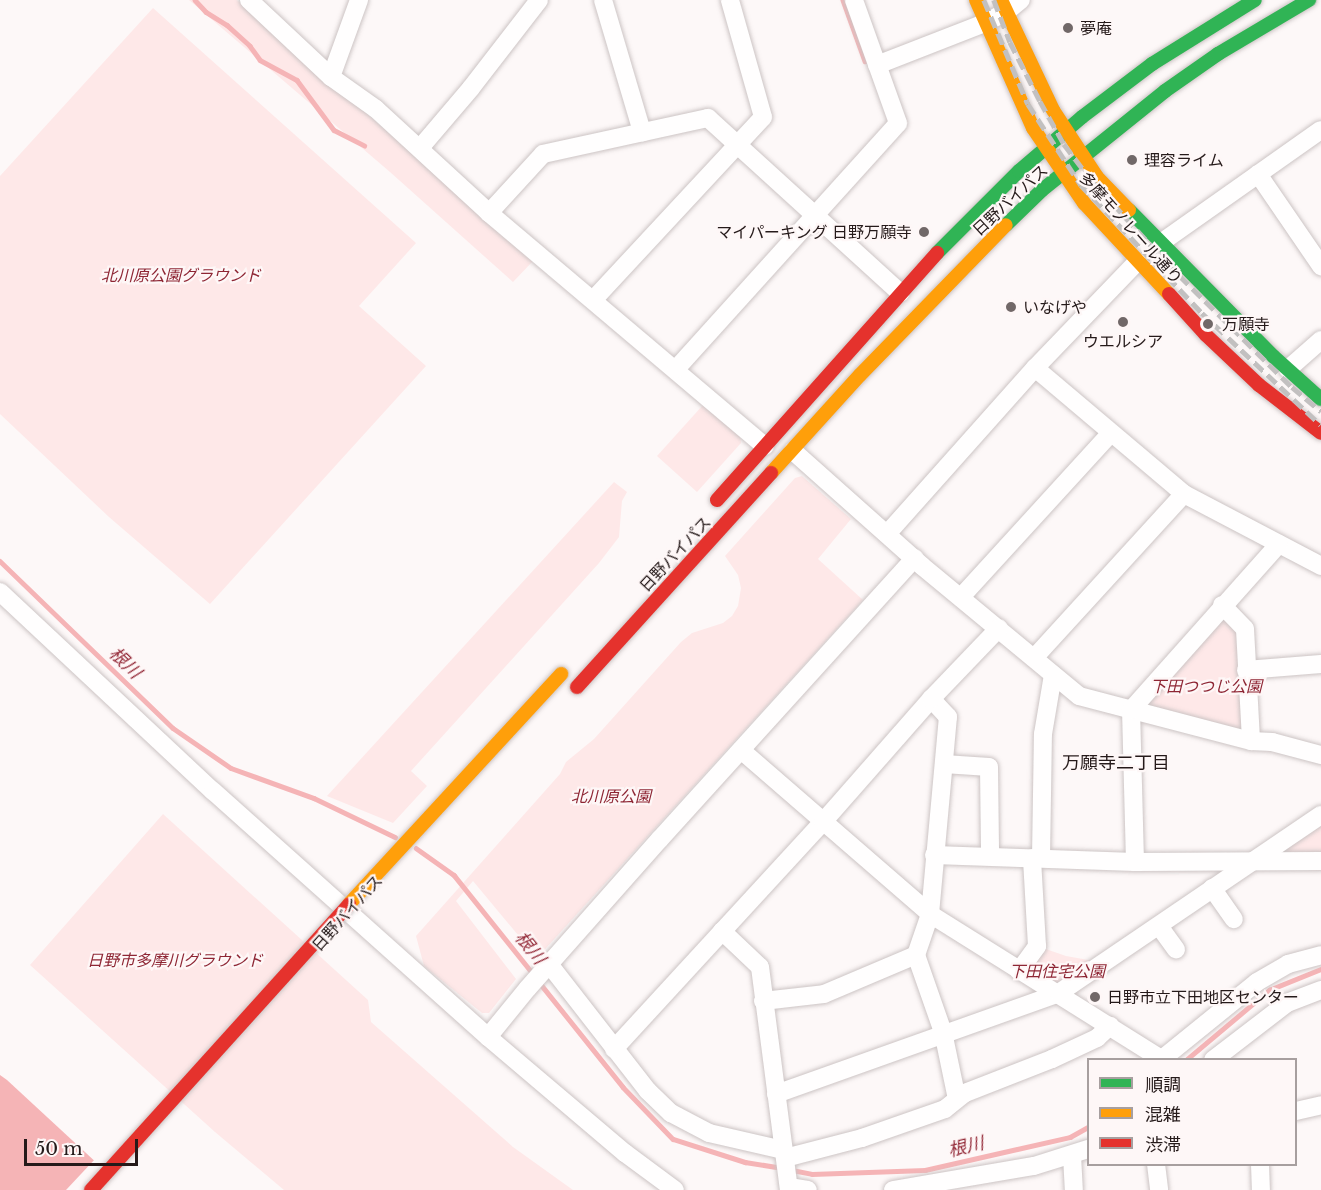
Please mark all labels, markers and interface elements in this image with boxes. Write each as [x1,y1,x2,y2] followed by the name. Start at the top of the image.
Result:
[1080,18,1112,38] place label: 夢庵
[1061,21,1075,35] marker: 夢庵
[1144,150,1224,170] place label: 理容ライム
[1125,153,1139,167] marker: 理容ライム
[968,160,1052,240] street label: 日野バイパス
[1076,168,1186,288] street label: 多摩モノレール通り
[715,222,912,242] place label: マイパーキング 日野万願寺
[917,225,931,239] marker: マイパーキング 日野万願寺
[101,265,261,285] park label: 北川原公園グラウンド
[1023,297,1087,317] place label: いなげや
[1004,300,1018,314] marker: いなげや
[1222,314,1270,334] place label: 万願寺
[1116,315,1130,329] marker: ウエルシア
[1199,315,1217,333] marker: 万願寺
[1083,331,1163,351] place label: ウエルシア
[635,512,715,596] street label: 日野バイパス
[105,643,145,683] water label: 根川
[1150,676,1262,696] park label: 下田つつじ公園
[1062,752,1170,774] district label: 万願寺二丁目
[571,786,651,806] park label: 北川原公園
[308,871,386,955] street label: 日野バイパス
[510,927,550,969] water label: 根川
[87,950,263,970] park label: 日野市多摩川グラウンド
[1009,961,1105,981] park label: 下田住宅公園
[1107,987,1299,1007] place label: 日野市立下田地区センター
[1088,990,1102,1004] marker: 日野市立下田地区センター
[1087,1058,1297,1166] legend
[1145,1074,1181,1096] text: 順調
[1145,1104,1181,1126] text: 混雑
[27,1127,141,1165] scale bar
[946,1132,986,1162] water label: 根川
[1145,1134,1181,1156] text: 渋滞
[35,1138,83,1160] text: 50 m

